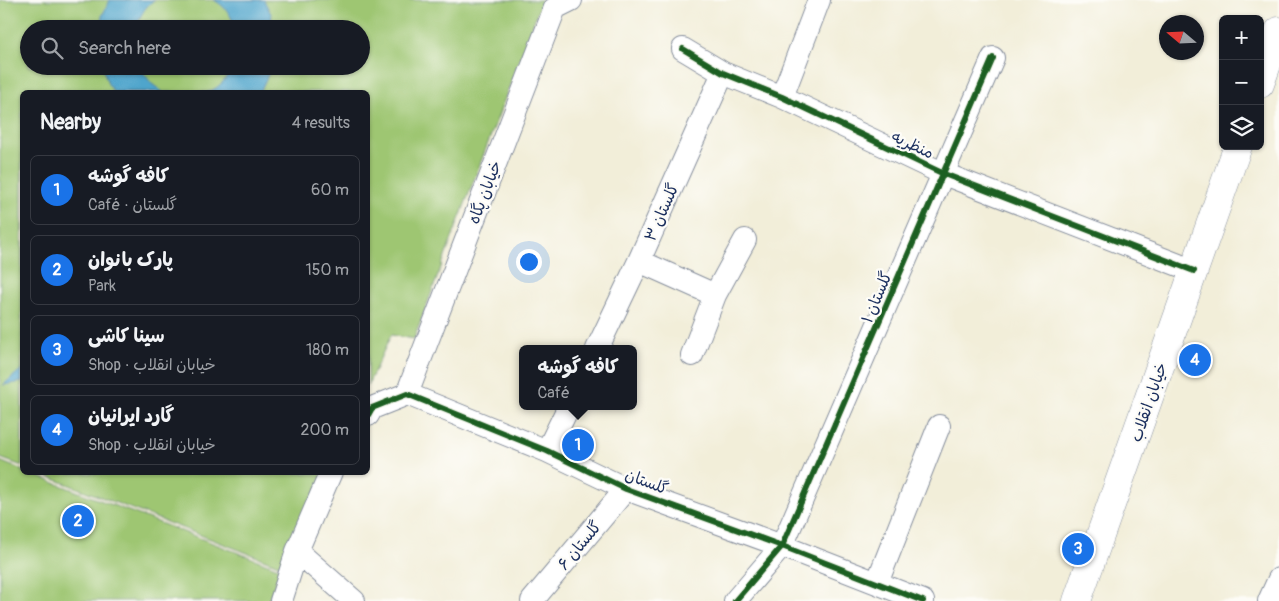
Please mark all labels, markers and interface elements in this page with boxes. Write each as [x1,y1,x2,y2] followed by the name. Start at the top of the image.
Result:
[1159,15,1204,60] north arrow
[1219,15,1264,150] map controls
[1219,15,1264,60] button: +
[20,20,370,75] search box
[38,34,66,62] icon: search
[78,36,171,60] text: Search here
[1219,60,1264,105] button: −
[1219,105,1264,150] button: layers
[40,109,101,136] text: Nearby
[292,113,350,133] text: 4 results
[888,126,937,163] street label: منظریه
[464,158,506,227] street label: خیابان پگاه
[88,164,169,188] text: کافه گوشه
[54,180,60,200] text: 1
[311,180,349,200] text: 60 m
[640,180,684,244] street label: گلستان ۳
[88,195,177,215] text: Café · گلستان
[88,248,173,272] text: پارک بانوان
[516,249,542,275] your location
[53,260,61,280] text: 2
[305,260,349,280] text: 150 m
[857,268,897,326] street label: گلستان ۱
[88,276,116,296] text: Park
[88,324,165,348] text: سینا کاشی
[53,340,61,360] text: 3
[306,340,349,360] text: 180 m
[1179,341,1211,379] pin: 4
[519,345,637,410] popup
[88,355,216,375] text: Shop · خیابان انقلاب
[537,355,619,379] text: کافه گوشه
[1126,360,1172,445] street label: خیابان انقلاب
[537,383,570,403] text: Café
[88,404,174,428] text: گارد ایرانیان
[52,420,62,440] text: 4
[301,420,349,440] text: 200 m
[562,426,594,464] pin: 1
[88,435,216,455] text: Shop · خیابان انقلاب
[622,465,671,499] street label: گلستان
[62,502,94,540] pin: 2
[553,517,606,574] street label: گلستان ۶
[1062,530,1094,568] pin: 3

